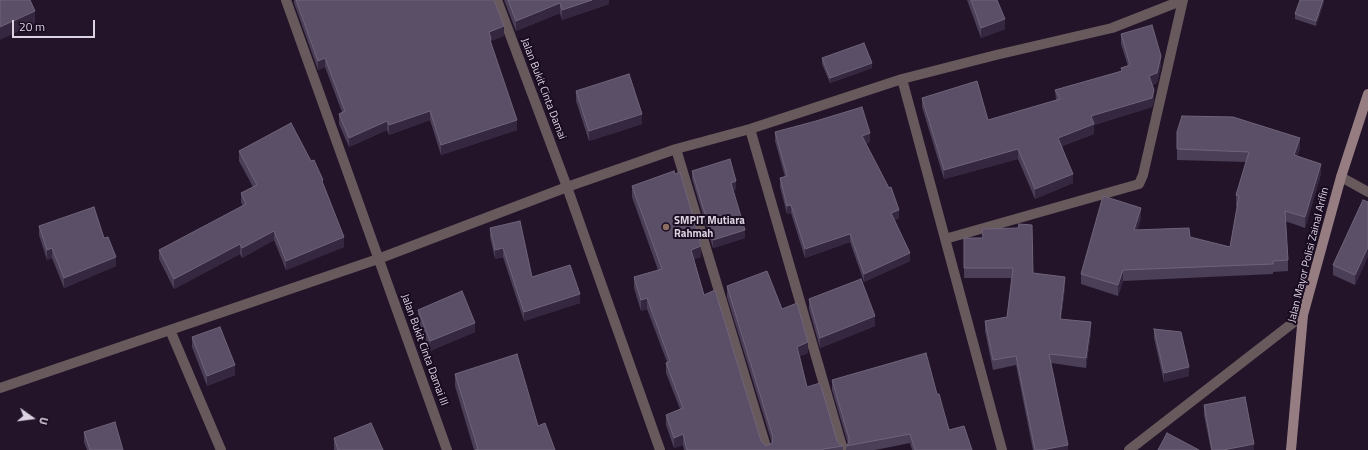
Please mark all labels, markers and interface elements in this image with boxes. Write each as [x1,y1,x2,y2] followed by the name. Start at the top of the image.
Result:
[14,12,97,38] scale bar
[19,17,45,36] text: 20 m
[518,36,568,142] street label: Jalan Bukit Cinta Damai
[1286,186,1332,324] street label: Jalan Mayor Polisi Zainal Arifin
[674,214,745,240] place label: SMPIT Mutiara Rahmah
[661,222,671,232] marker: SMPIT Mutiara Rahmah
[398,292,450,408] street label: Jalan Bukit Cinta Damai III
[12,398,52,438] north arrow
[35,415,52,426] text: U

